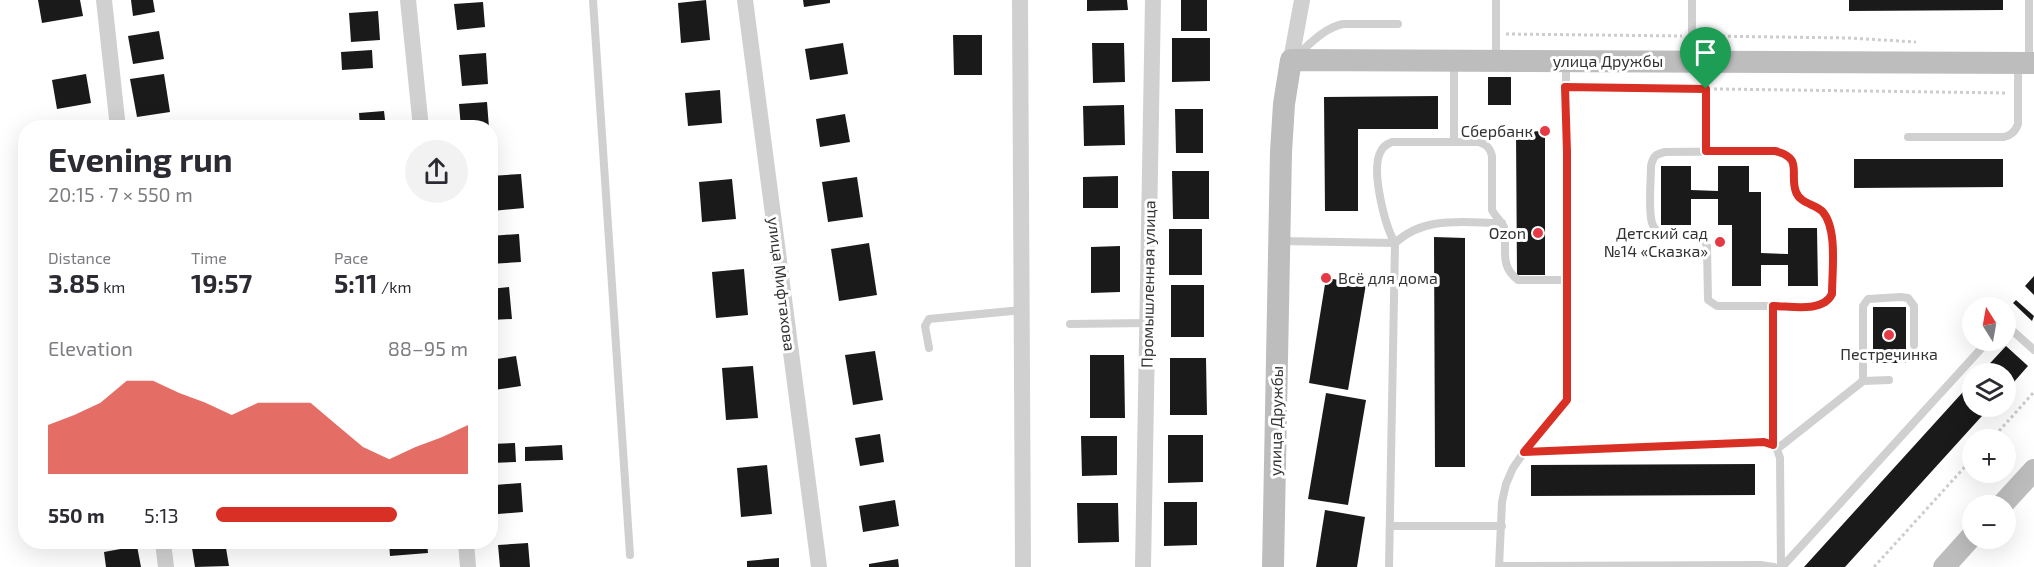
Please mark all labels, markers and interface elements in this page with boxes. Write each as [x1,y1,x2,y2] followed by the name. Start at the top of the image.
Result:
[1680,27,1731,89] pin
[1689,36,1722,69] icon: arrive
[1553,51,1663,71] street label: улица Дружбы
[1461,121,1533,140] place label: Сбербанк
[1538,124,1552,138] marker: Сбербанк
[48,139,233,179] text: Evening run
[405,140,468,203] button: share
[48,182,193,206] text: 20:15 · 7 × 550 m
[1137,200,1159,368] street label: Промышленная улица
[764,216,800,352] street label: улица Мифтахова
[1489,223,1526,242] place label: Ozon
[1604,223,1708,260] place label: Детский сад №14 «Сказка»
[1531,226,1545,240] marker: Ozon
[1713,235,1727,249] marker: Детский сад №14 «Сказка»
[48,248,111,267] text: Distance
[191,248,227,267] text: Time
[334,248,368,267] text: Pace
[48,267,100,298] text: 3.85
[191,267,252,298] text: 19:57
[334,267,378,298] text: 5:11
[1338,268,1438,287] place label: Всё для дома
[1319,271,1333,285] marker: Всё для дома
[100,277,125,296] text: km
[378,277,412,296] text: /km
[1962,297,2016,351] north arrow
[1962,297,2016,549] map controls
[1882,328,1896,342] marker: Пестречинка
[48,336,133,360] text: Elevation
[388,336,468,360] text: 88–95 m
[1840,344,1938,363] place label: Пестречинка
[1962,363,2016,417] button: layers
[1265,366,1287,476] street label: улица Дружбы
[1962,429,2016,483] button: +
[1962,495,2016,549] button: −
[48,503,105,527] text: 550 m
[144,503,179,527] text: 5:13

